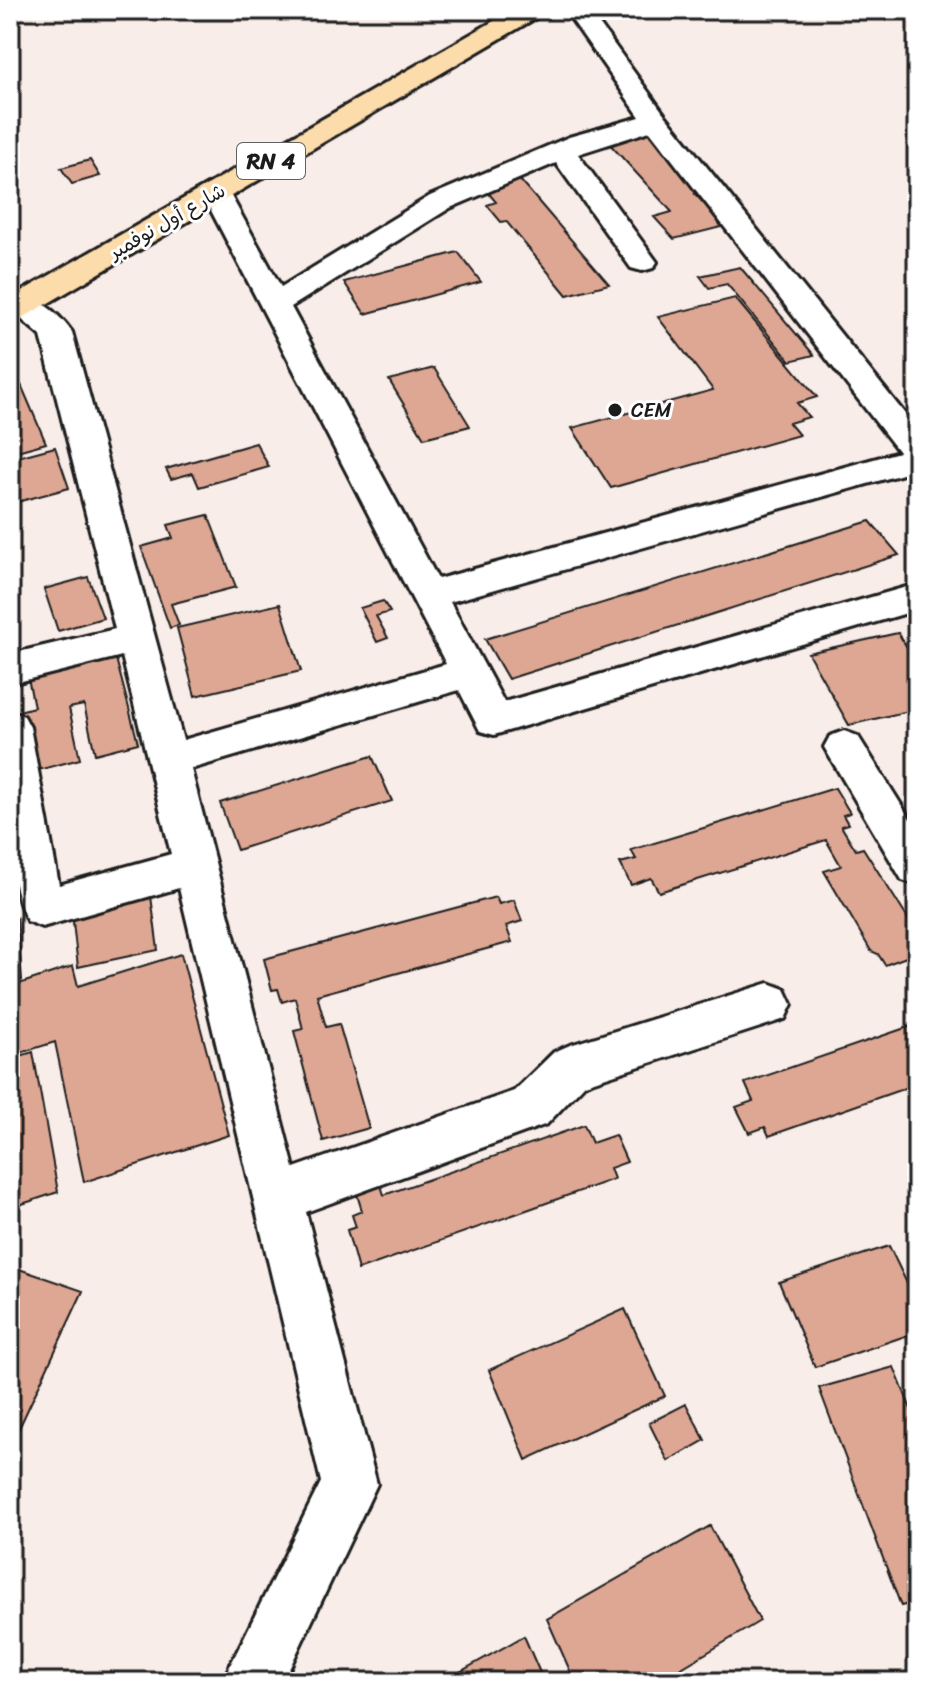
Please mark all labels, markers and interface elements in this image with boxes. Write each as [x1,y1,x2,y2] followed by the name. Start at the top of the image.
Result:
[237,143,305,179] road number: RN 4
[100,174,232,270] street label: شارع أول نوفمبر
[631,393,672,428] place label: CEM
[606,401,624,419] marker: CEM

